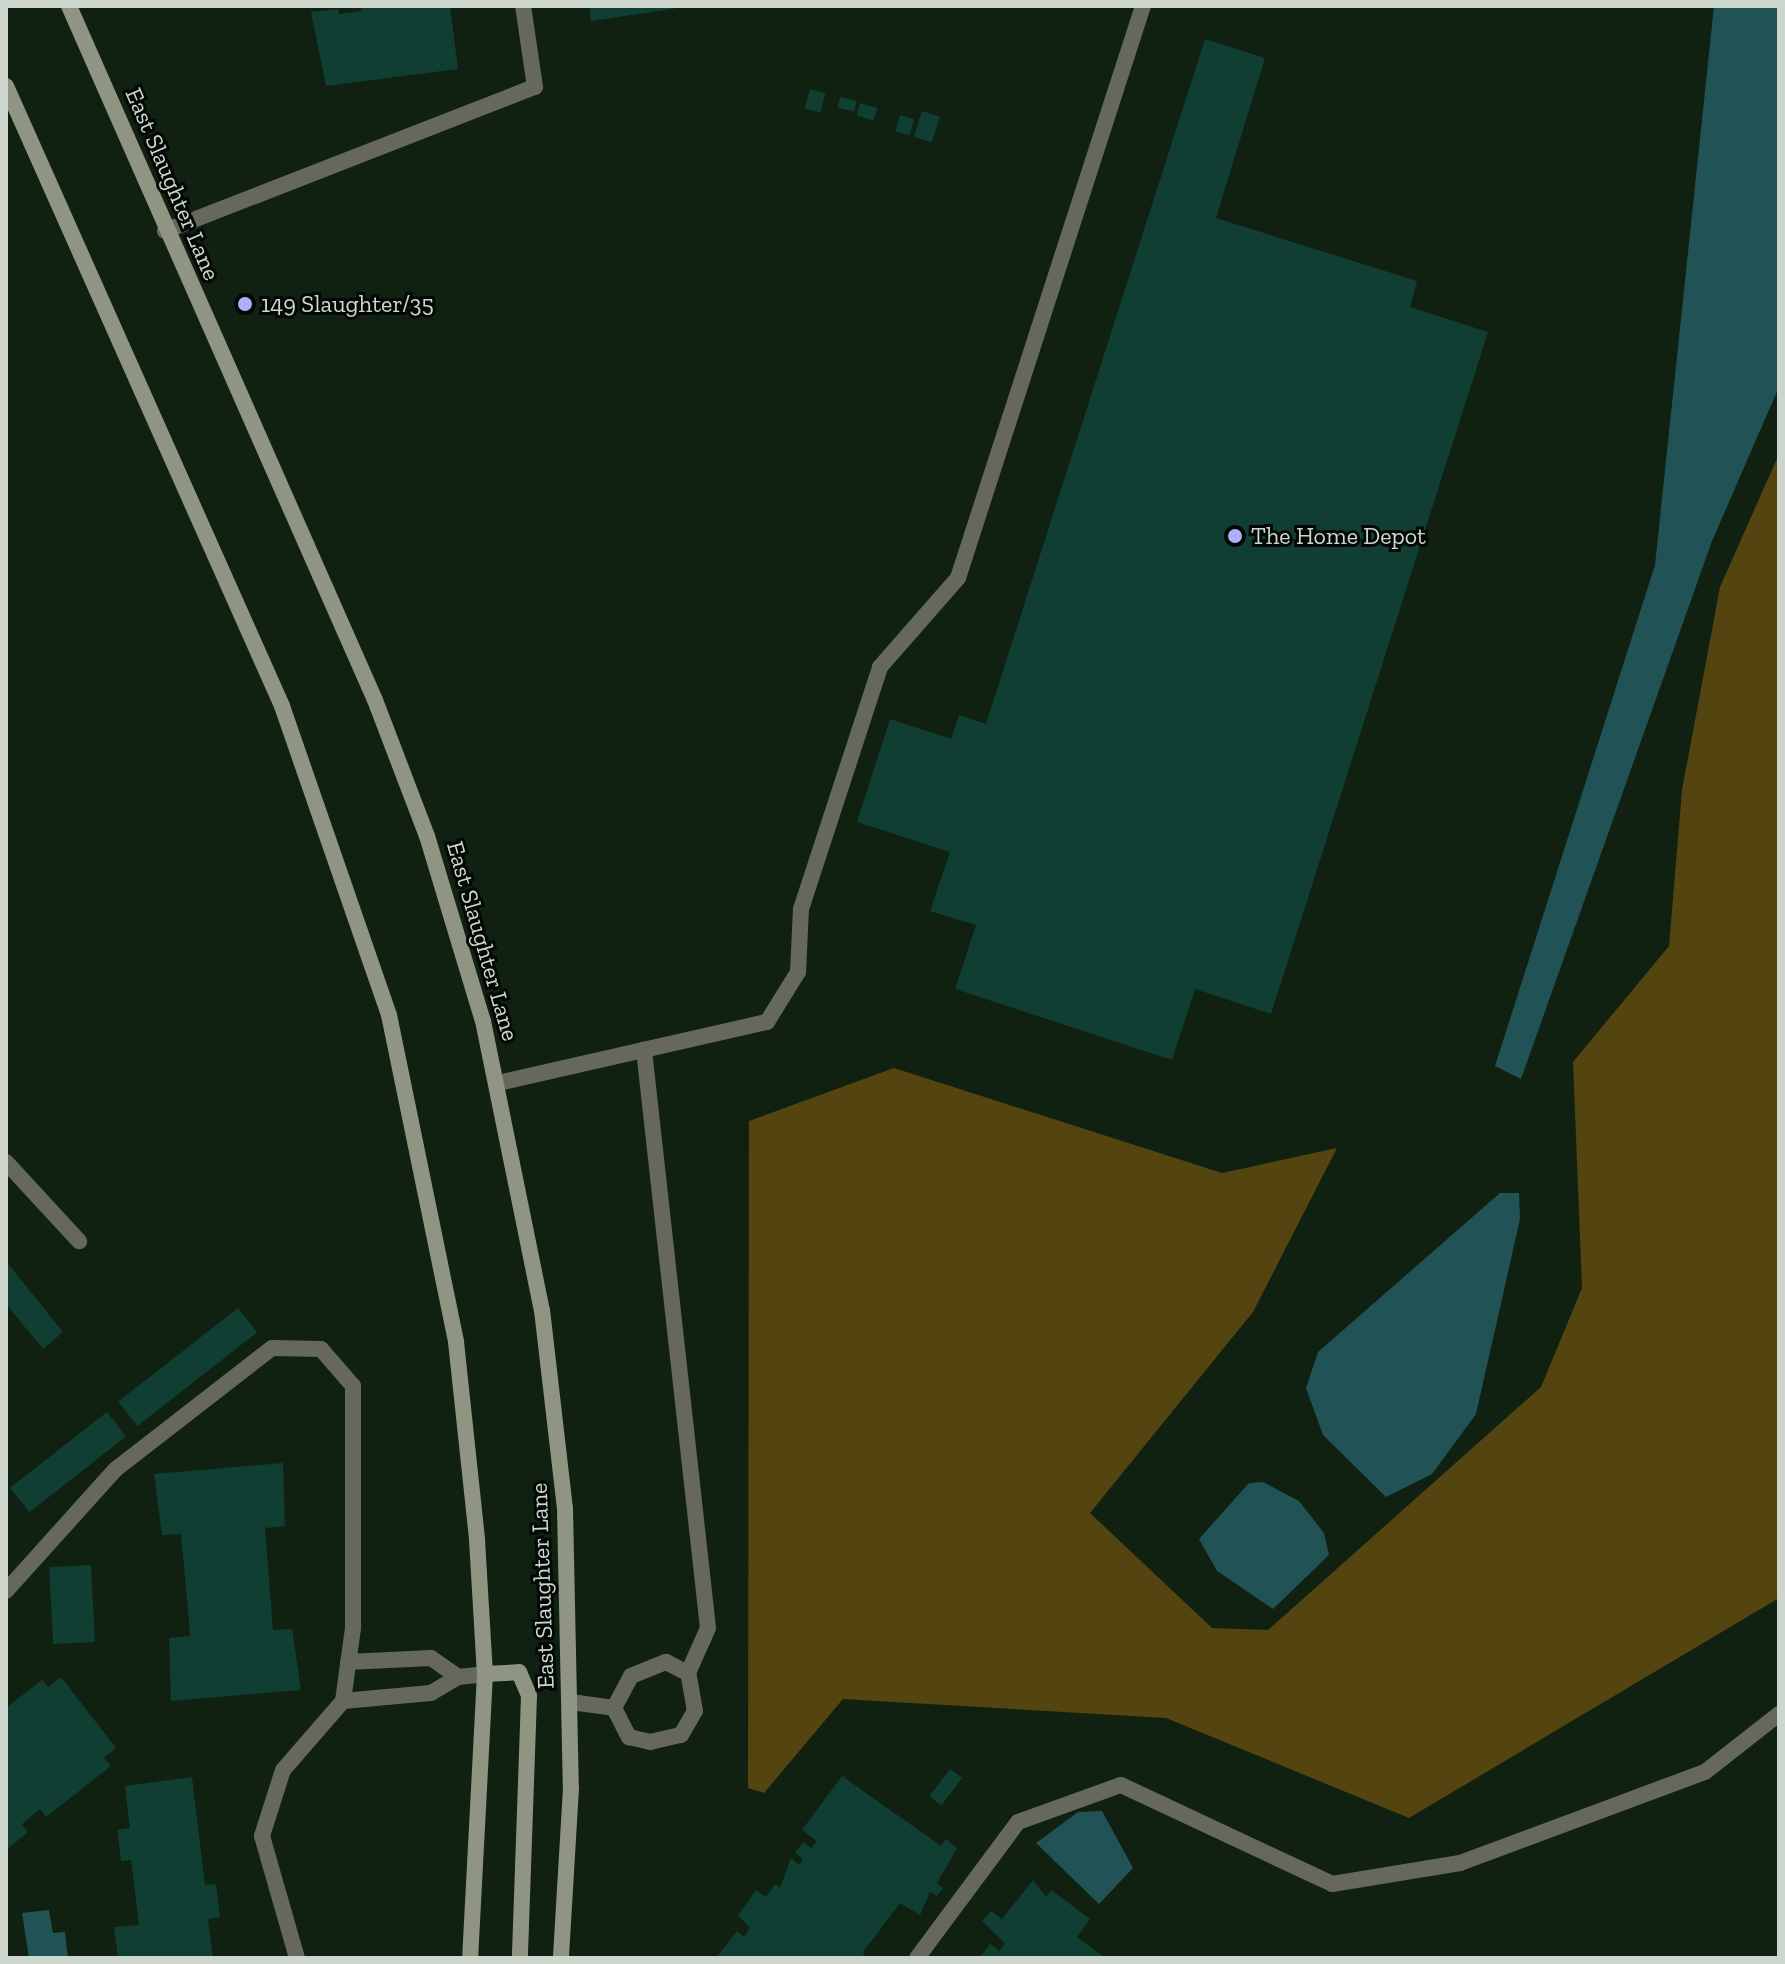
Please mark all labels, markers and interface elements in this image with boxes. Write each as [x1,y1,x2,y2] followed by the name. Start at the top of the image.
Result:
[119,83,227,285] street label: East Slaughter Lane
[261,290,434,318] place label: 149 Slaughter/35
[236,295,254,313] marker: 149 Slaughter/35
[1251,522,1426,550] place label: The Home Depot
[1226,527,1244,545] marker: The Home Depot
[441,838,525,1044] street label: East Slaughter Lane
[524,1482,560,1690] street label: East Slaughter Lane

